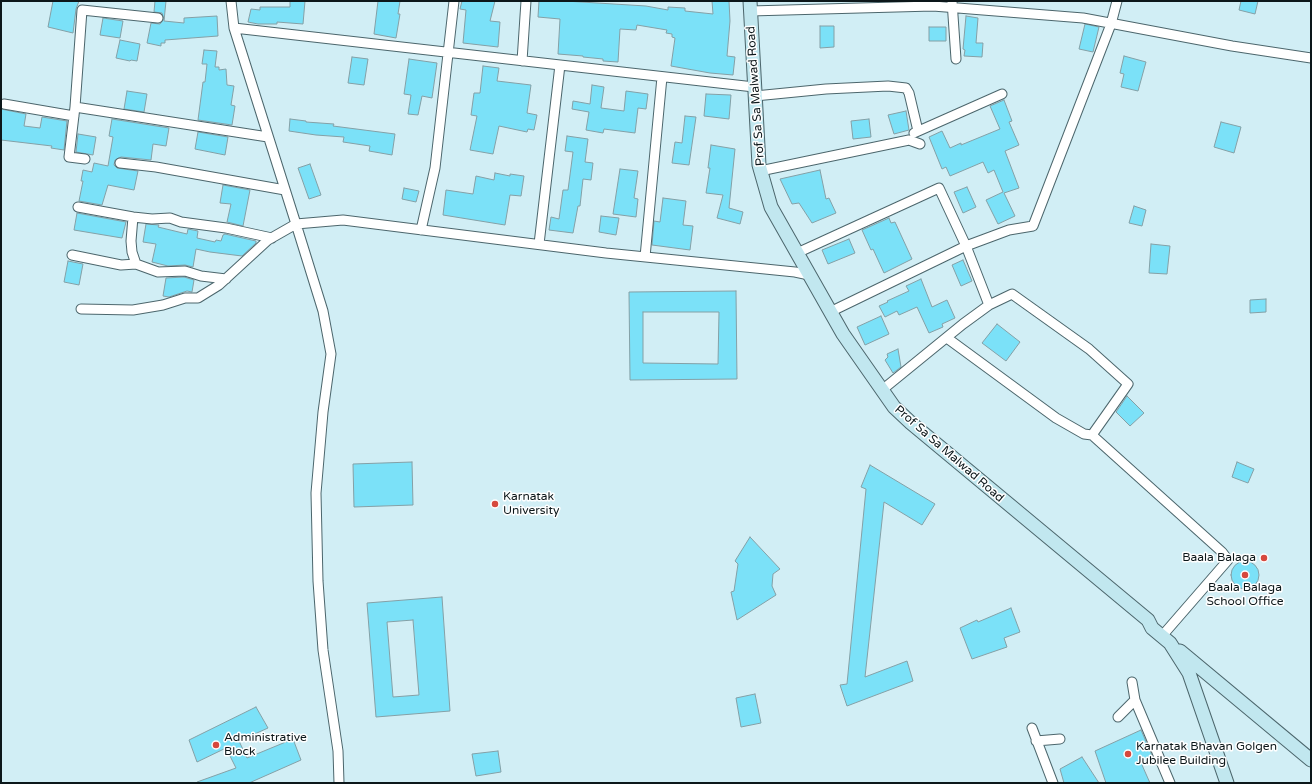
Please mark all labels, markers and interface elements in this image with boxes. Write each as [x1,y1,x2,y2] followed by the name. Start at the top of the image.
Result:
[744,26,768,166] street label: Prof Sa Sa Malwad Road
[891,403,1007,505] street label: Prof Sa Sa Malwad Road
[503,490,560,518] place label: Karnatak University
[490,499,500,509] marker: Karnatak University
[1182,551,1256,565] place label: Baala Balaga
[1259,553,1269,563] marker: Baala Balaga
[1240,570,1250,580] marker: Baala Balaga School Office
[1206,581,1284,609] place label: Baala Balaga School Office
[224,731,307,759] place label: Administrative Block
[211,740,221,750] marker: Administrative Block
[1136,740,1277,768] place label: Karnatak Bhavan Golgen Jubilee Building
[1123,749,1133,759] marker: Karnatak Bhavan Golgen Jubilee Building

